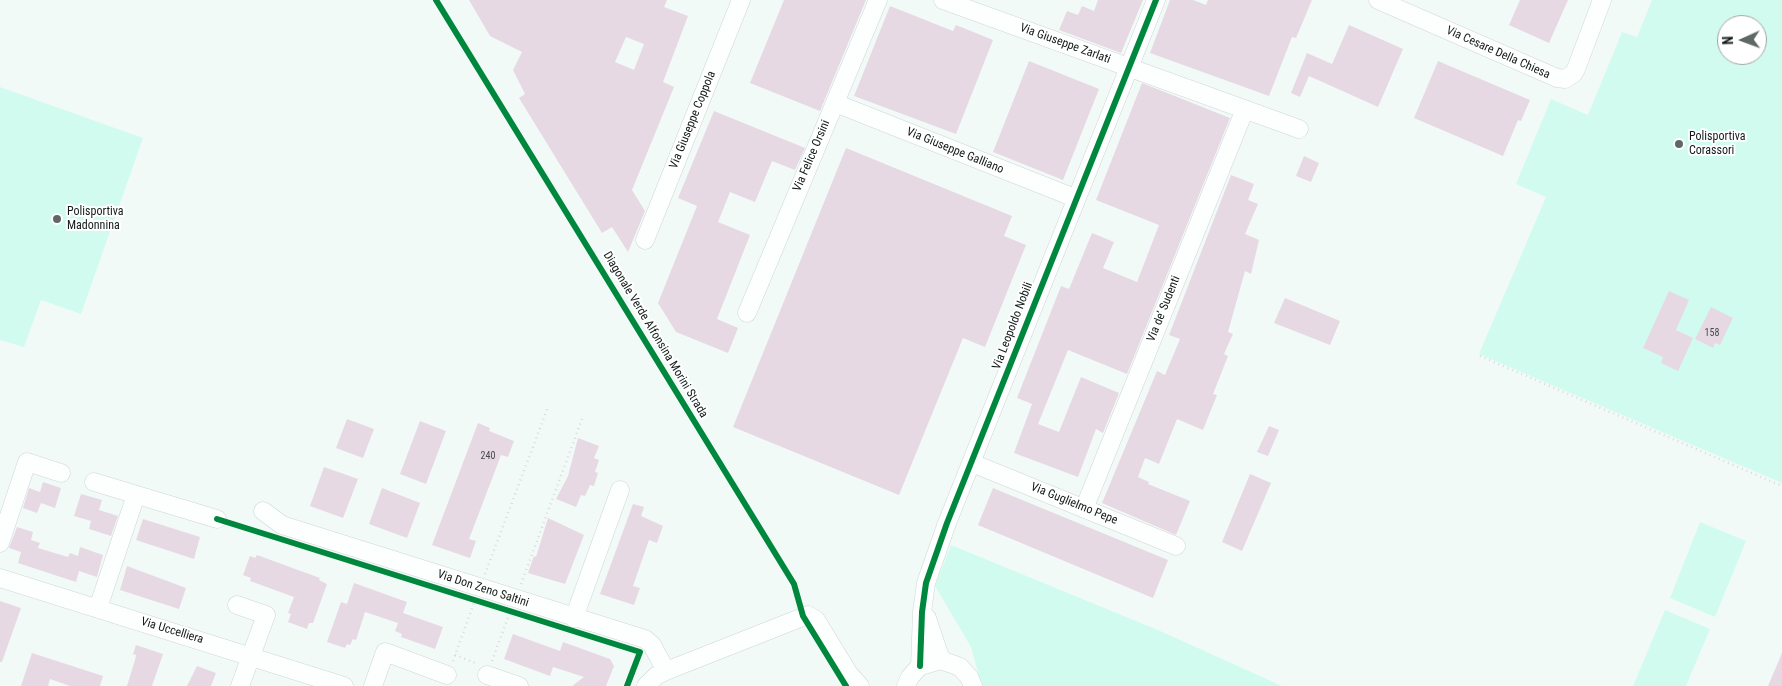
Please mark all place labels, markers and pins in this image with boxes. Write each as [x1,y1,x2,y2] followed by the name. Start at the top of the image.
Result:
[1689,130,1746,158] place label: Polisportiva Corassori
[1673,138,1685,150] marker: Polisportiva Corassori
[67,205,124,233] place label: Polisportiva Madonnina
[51,213,63,225] marker: Polisportiva Madonnina

